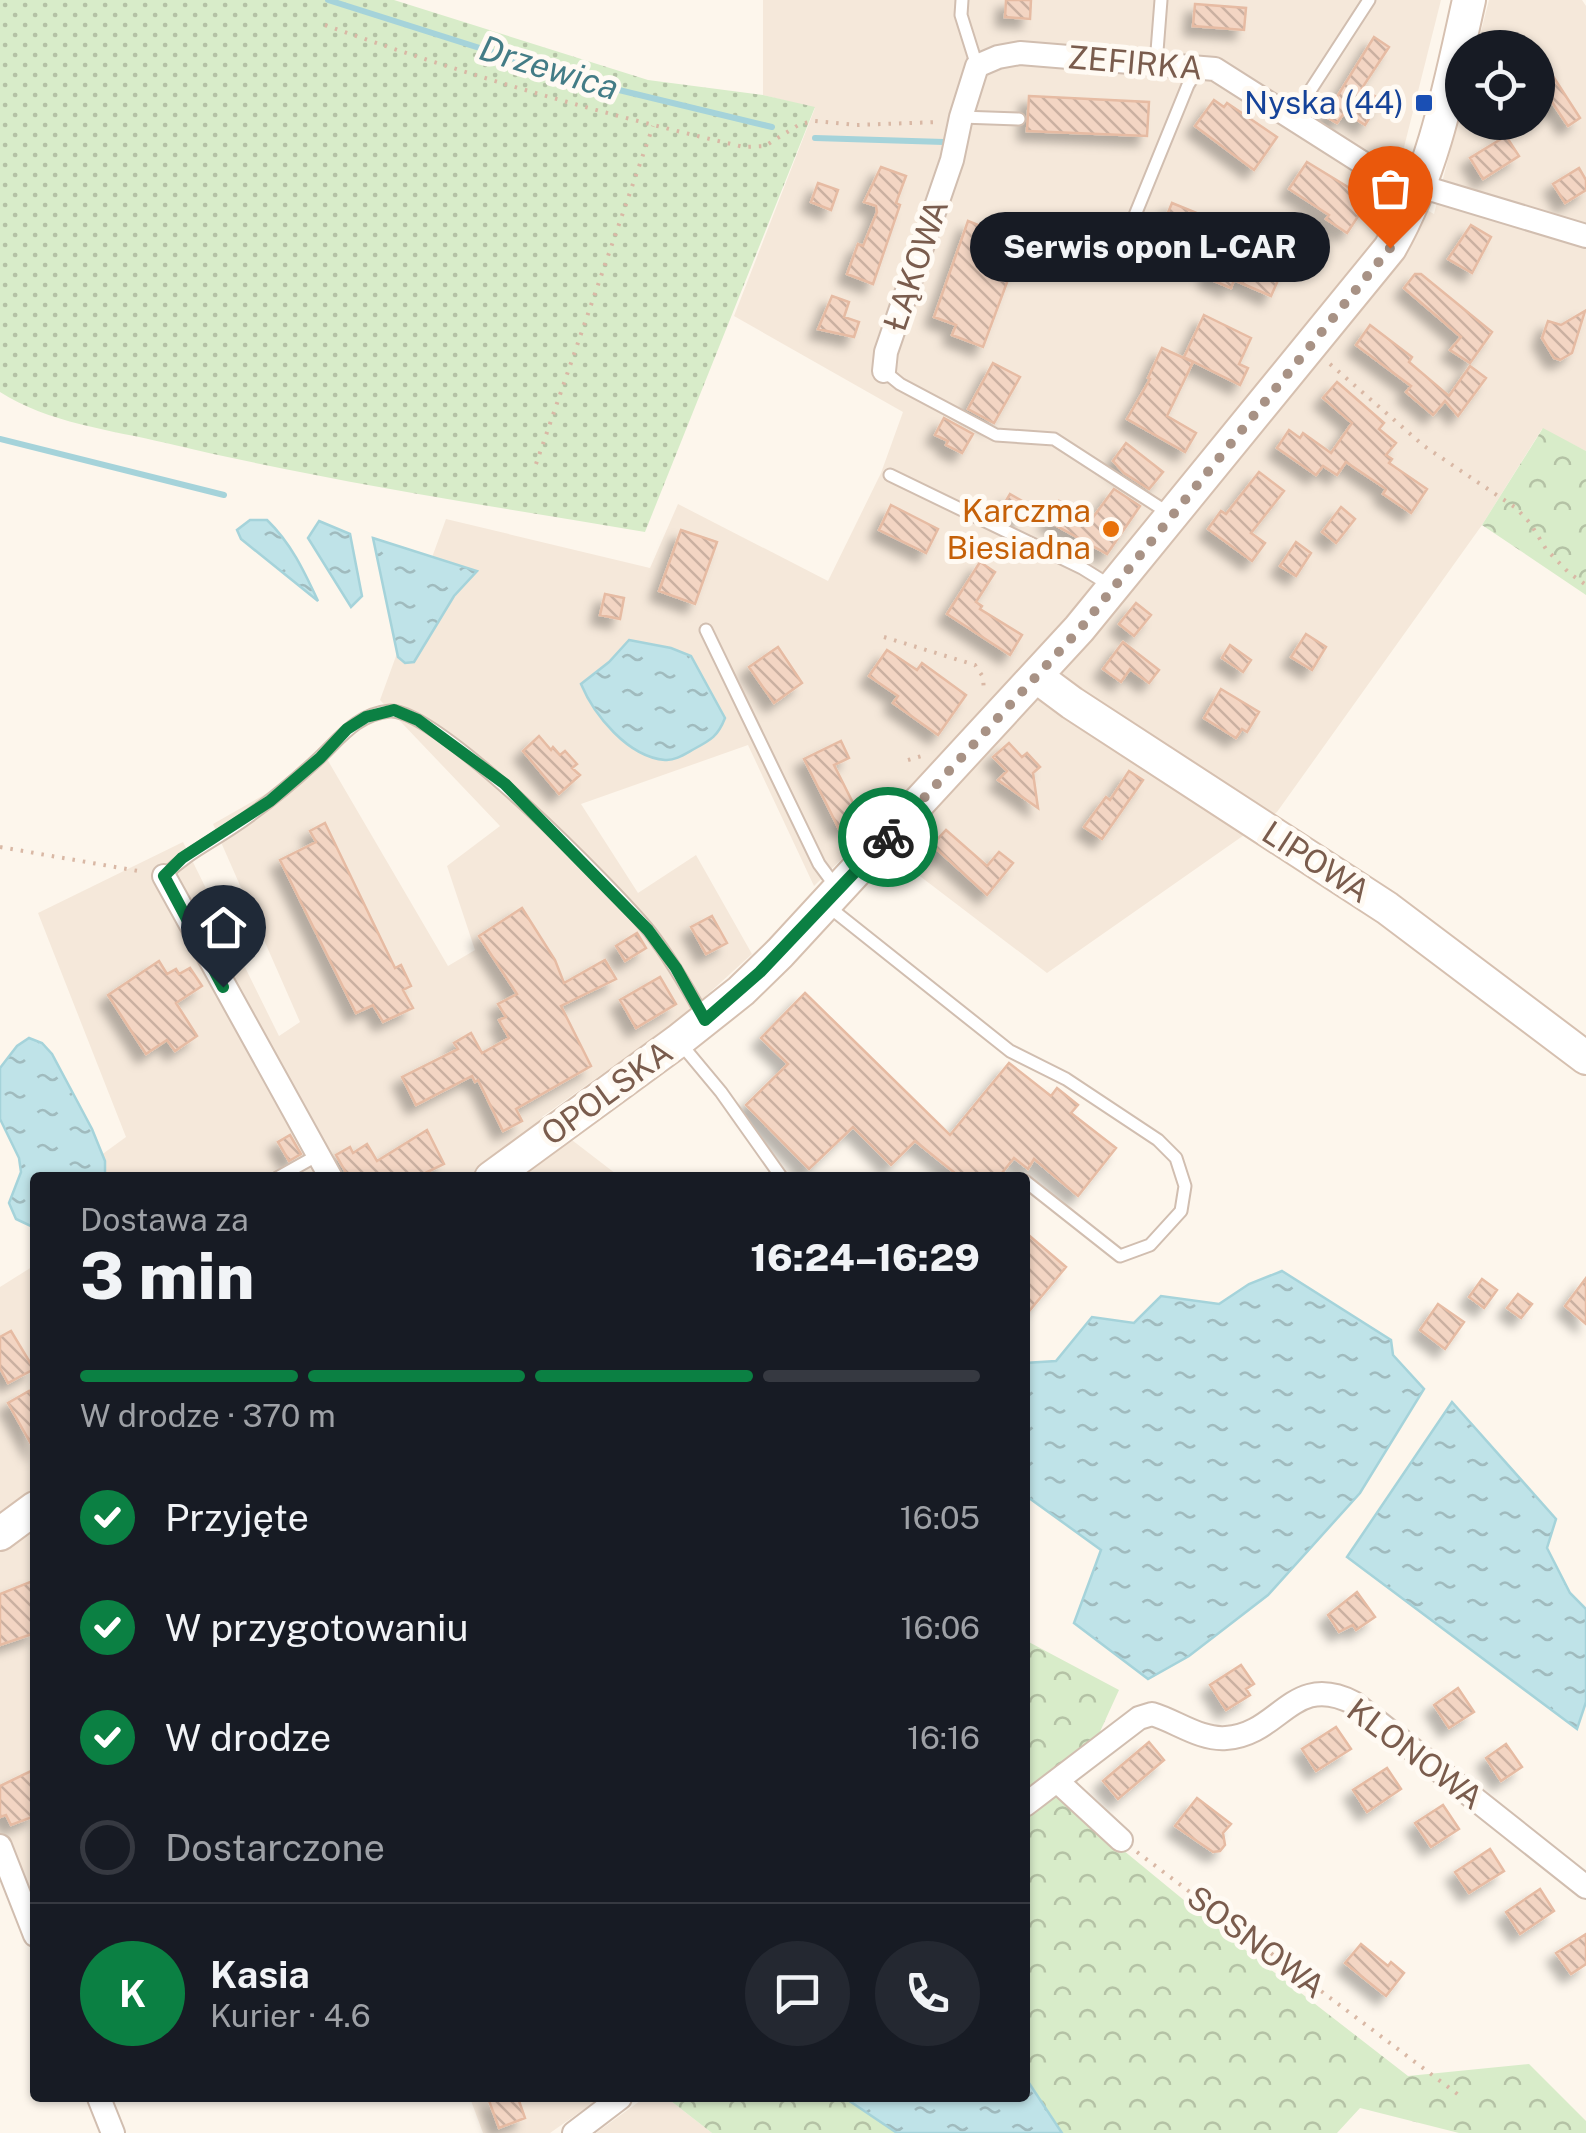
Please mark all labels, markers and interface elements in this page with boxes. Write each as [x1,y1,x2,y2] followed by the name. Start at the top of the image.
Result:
[475,27,624,108] water label: Drzewica
[1445,30,1555,140] map controls
[1445,30,1555,140] button: locate
[1066,38,1204,87] street label: ZEFIRKA
[1244,84,1404,121] place label: Nyska (44)
[1413,92,1435,114] marker: Nyska (44)
[1348,146,1433,249] pin
[1363,161,1418,216] icon: bag
[876,194,955,335] street label: ŁĄKOWA
[970,213,1330,283] callout: Serwis opon L-CAR
[1003,228,1297,265] text: Serwis opon L-CAR
[946,492,1091,566] place label: Karczma Biesiadna
[1100,518,1122,540] marker: Karczma Biesiadna
[838,787,938,887] courier
[861,810,916,865] icon: bike
[1256,813,1377,910] street label: LIPOWA
[181,885,266,988] pin
[196,900,251,955] icon: home
[534,1033,679,1152] street label: OPOLSKA
[80,1201,249,1238] text: Dostawa za
[750,1235,980,1280] text: 16:24–16:29
[80,1237,255,1314] text: 3 min
[80,1397,336,1434] text: W drodze · 370 m
[80,1490,135,1545] icon: check
[165,1495,309,1540] text: Przyjęte
[900,1499,980,1536] text: 16:05
[80,1600,135,1655] icon: check
[165,1605,469,1650] text: W przygotowaniu
[901,1609,980,1646] text: 16:06
[1340,1691,1490,1816] street label: KLONOWA
[80,1710,135,1765] icon: check
[165,1715,331,1760] text: W drodze
[907,1719,980,1756] text: 16:16
[165,1825,385,1870] text: Dostarczone
[1180,1878,1332,2005] street label: SOSNOWA
[745,1941,850,2046] button: chat
[875,1941,980,2046] button: phone
[210,1952,310,1997] text: Kasia
[119,1971,146,2016] text: K
[210,1997,371,2034] text: Kurier · 4.6

